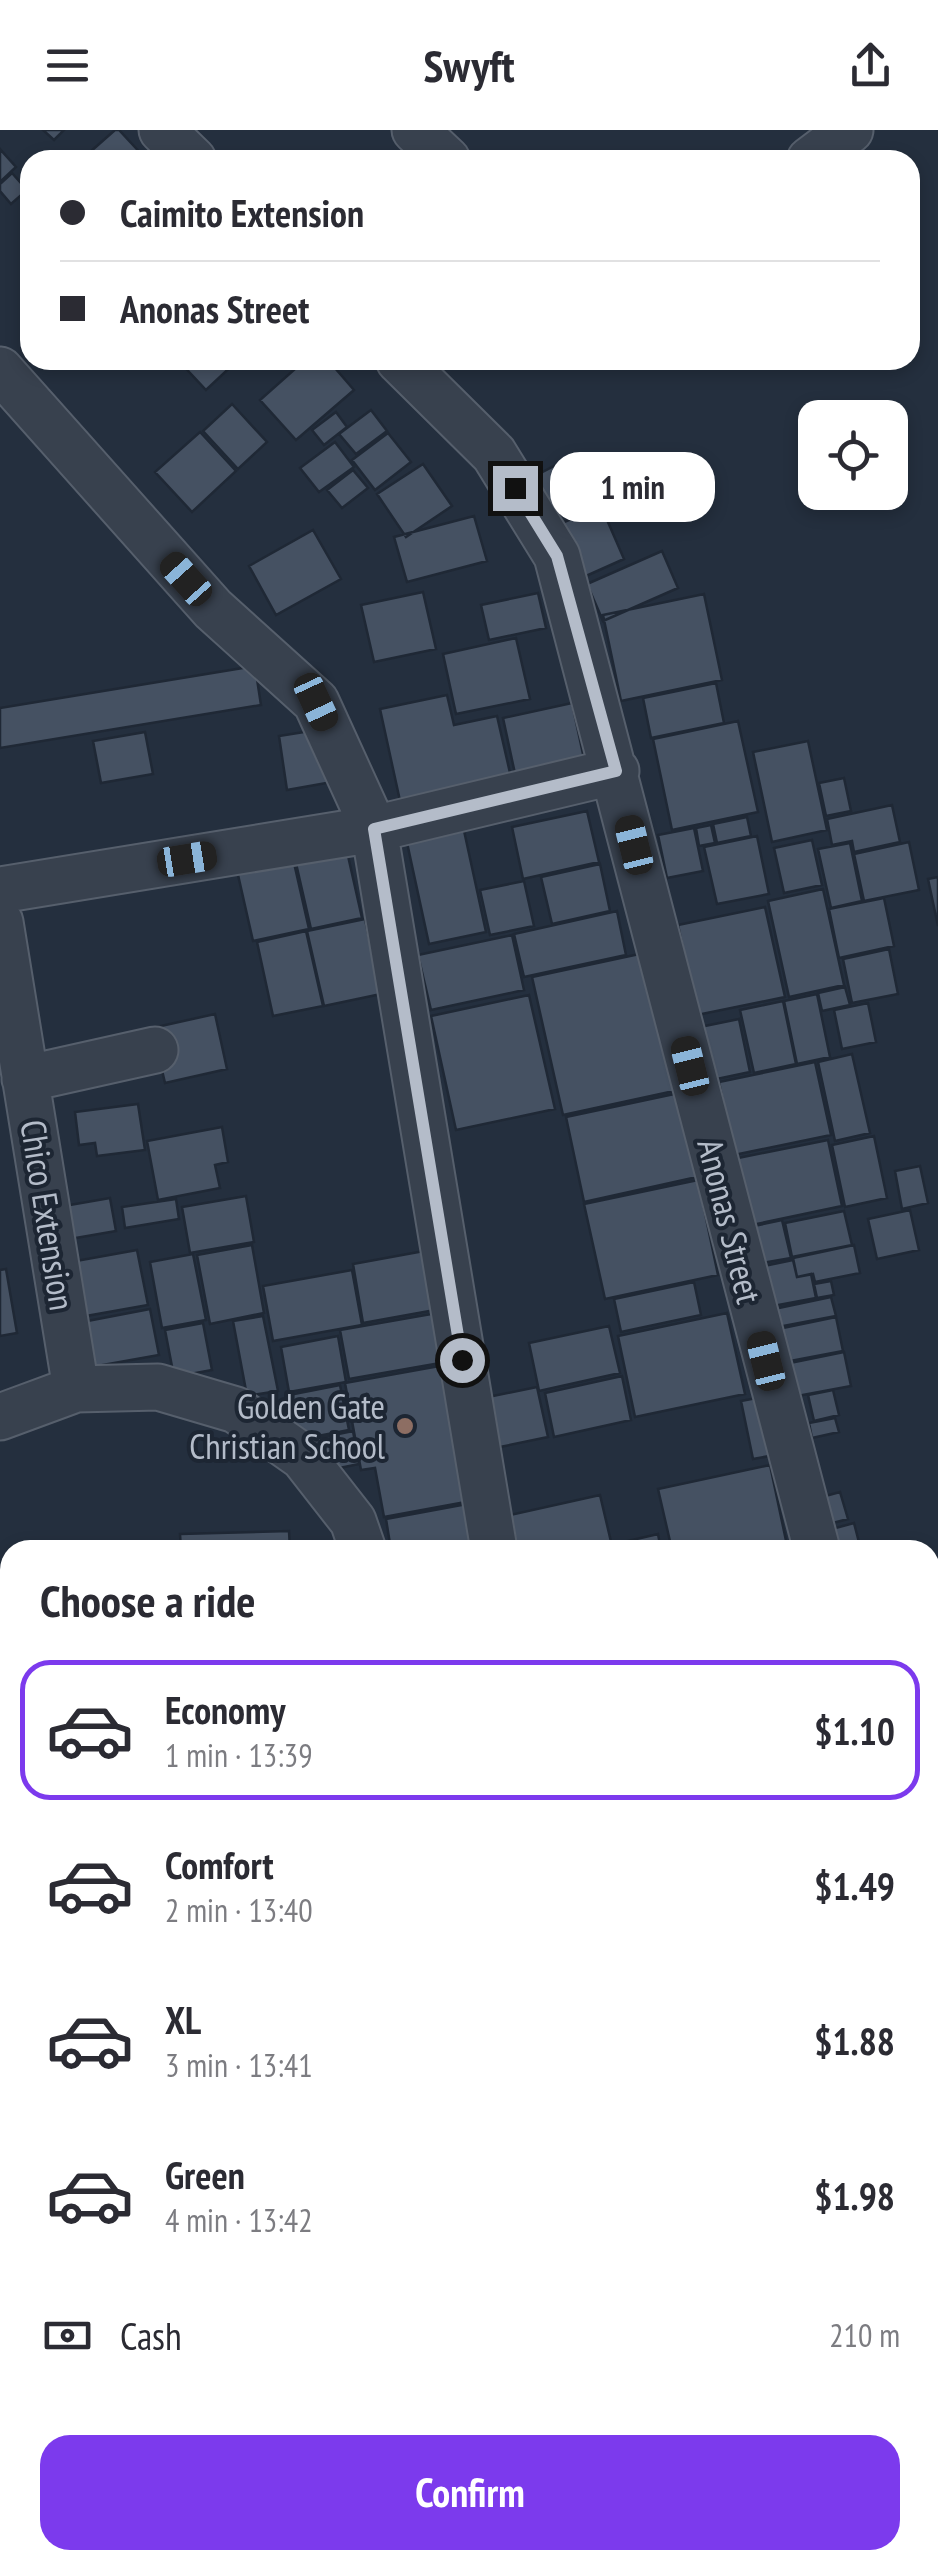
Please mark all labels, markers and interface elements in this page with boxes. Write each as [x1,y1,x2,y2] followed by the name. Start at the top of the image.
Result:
[424,36,515,94] text: Swyft
[40,38,95,93] icon: menu
[843,38,898,93] icon: share
[120,188,364,237] text: Caimito Extension
[120,284,309,333] text: Anonas Street
[798,400,908,510] map controls
[798,400,908,510] button: locate
[550,453,715,523] callout: 1 min
[493,466,538,511] route end
[600,466,665,508] text: 1 min
[155,547,217,611] car
[290,668,342,736] car
[612,812,656,878] car
[155,839,219,879] car
[668,1033,712,1099] car
[10,1117,86,1313] street label: Chico Extension
[687,1134,773,1308] street label: Anonas Street
[744,1328,788,1394] car
[440,1338,485,1383] route start
[189,1383,385,1469] place label: Golden Gate Christian School
[394,1415,416,1437] marker: Golden Gate Christian School
[40,1571,255,1629] text: Choose a ride
[45,1685,135,1775] icon: car
[165,1685,285,1734] text: Economy
[814,1706,895,1755] text: $1.10
[165,1734,313,1776] text: 1 min · 13:39
[45,1840,135,1930] icon: car
[165,1840,274,1889] text: Comfort
[814,1861,895,1910] text: $1.49
[165,1889,313,1931] text: 2 min · 13:40
[45,1995,135,2085] icon: car
[165,1995,201,2044] text: XL
[814,2016,895,2065] text: $1.88
[165,2044,313,2086] text: 3 min · 13:41
[45,2150,135,2240] icon: car
[165,2150,245,2199] text: Green
[814,2171,895,2220] text: $1.98
[165,2199,313,2241] text: 4 min · 13:42
[40,2308,95,2363] icon: cash
[120,2311,182,2360] text: Cash
[829,2314,900,2356] text: 210 m
[40,2435,900,2550] button: Confirm

